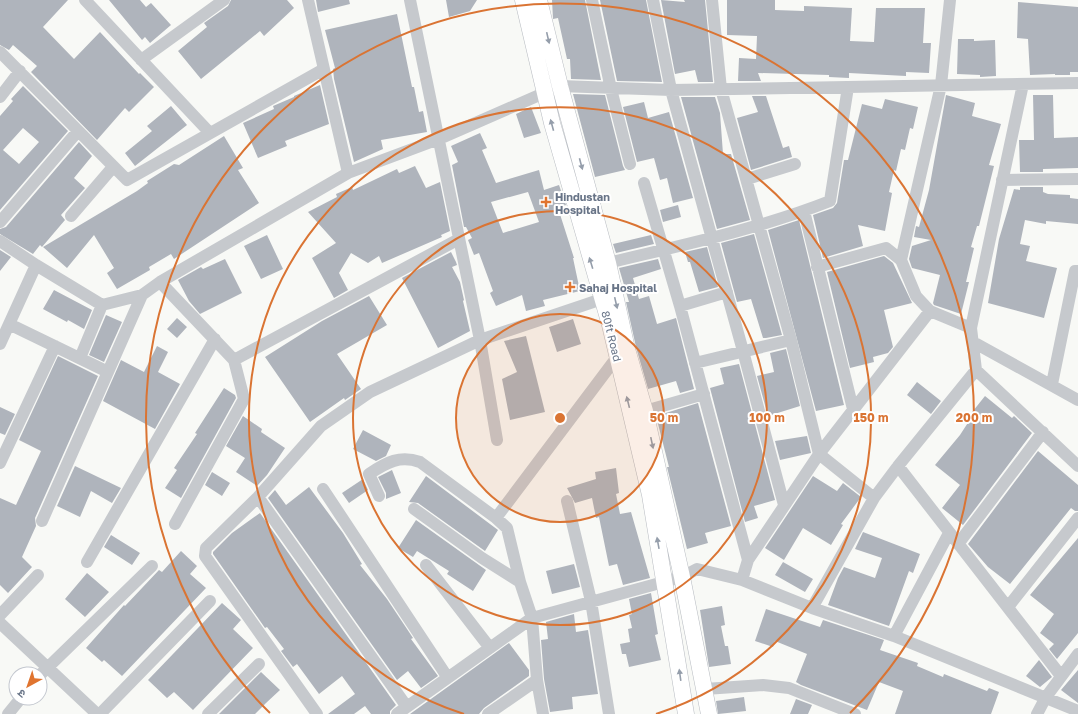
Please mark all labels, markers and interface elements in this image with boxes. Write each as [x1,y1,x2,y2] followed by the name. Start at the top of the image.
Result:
[546,32,552,44] one-way arrow
[549,118,555,130] one-way arrow
[578,158,584,170] one-way arrow
[555,190,610,216] place label: Hindustan Hospital
[540,196,552,208] marker: Hindustan Hospital
[588,257,594,269] one-way arrow
[564,281,576,293] marker: Sahaj Hospital
[579,281,657,294] place label: Sahaj Hospital
[614,297,620,309] one-way arrow
[599,309,625,363] street label: 80ft Road
[624,396,630,409] one-way arrow
[650,410,678,425] text: 50 m
[749,410,785,425] text: 100 m
[854,410,888,425] text: 150 m
[956,410,992,425] text: 200 m
[553,411,567,425] centre of rings
[649,437,655,449] one-way arrow
[655,537,661,549] one-way arrow
[8,666,48,706] north arrow
[677,669,683,681] one-way arrow
[14,687,28,701] text: उ

